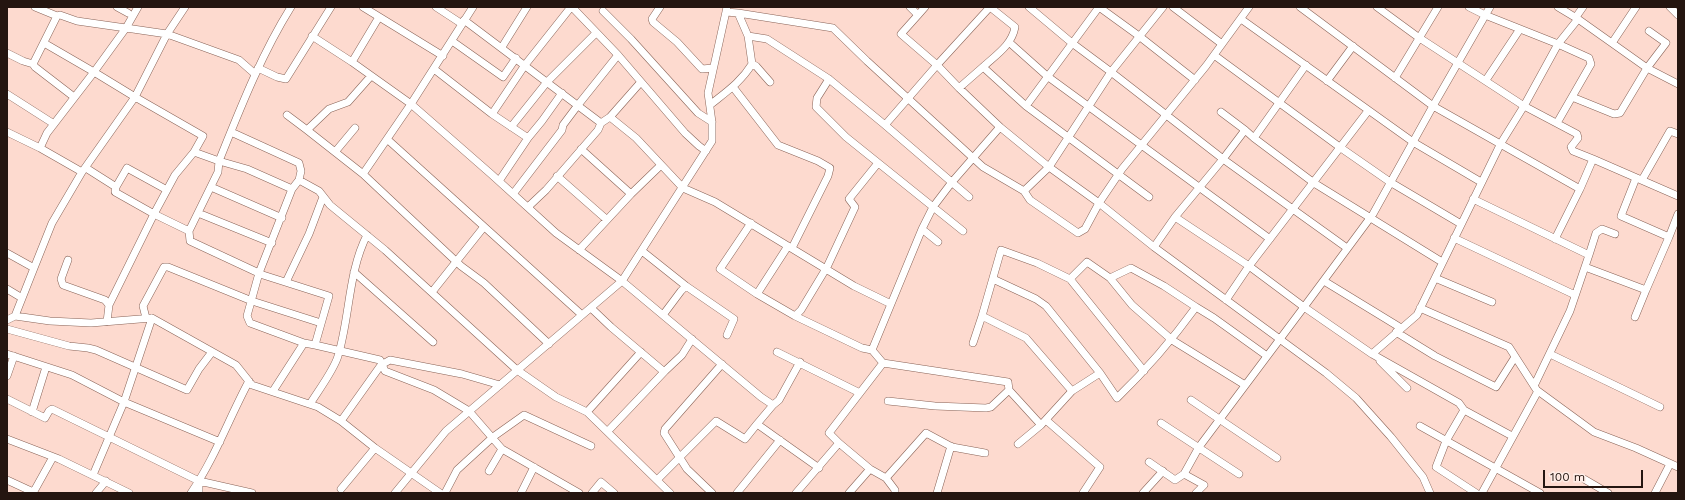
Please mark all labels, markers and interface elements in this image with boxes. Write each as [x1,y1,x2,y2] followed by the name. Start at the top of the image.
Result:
[1545,462,1645,488] scale bar
[1550,470,1585,484] text: 100 m

